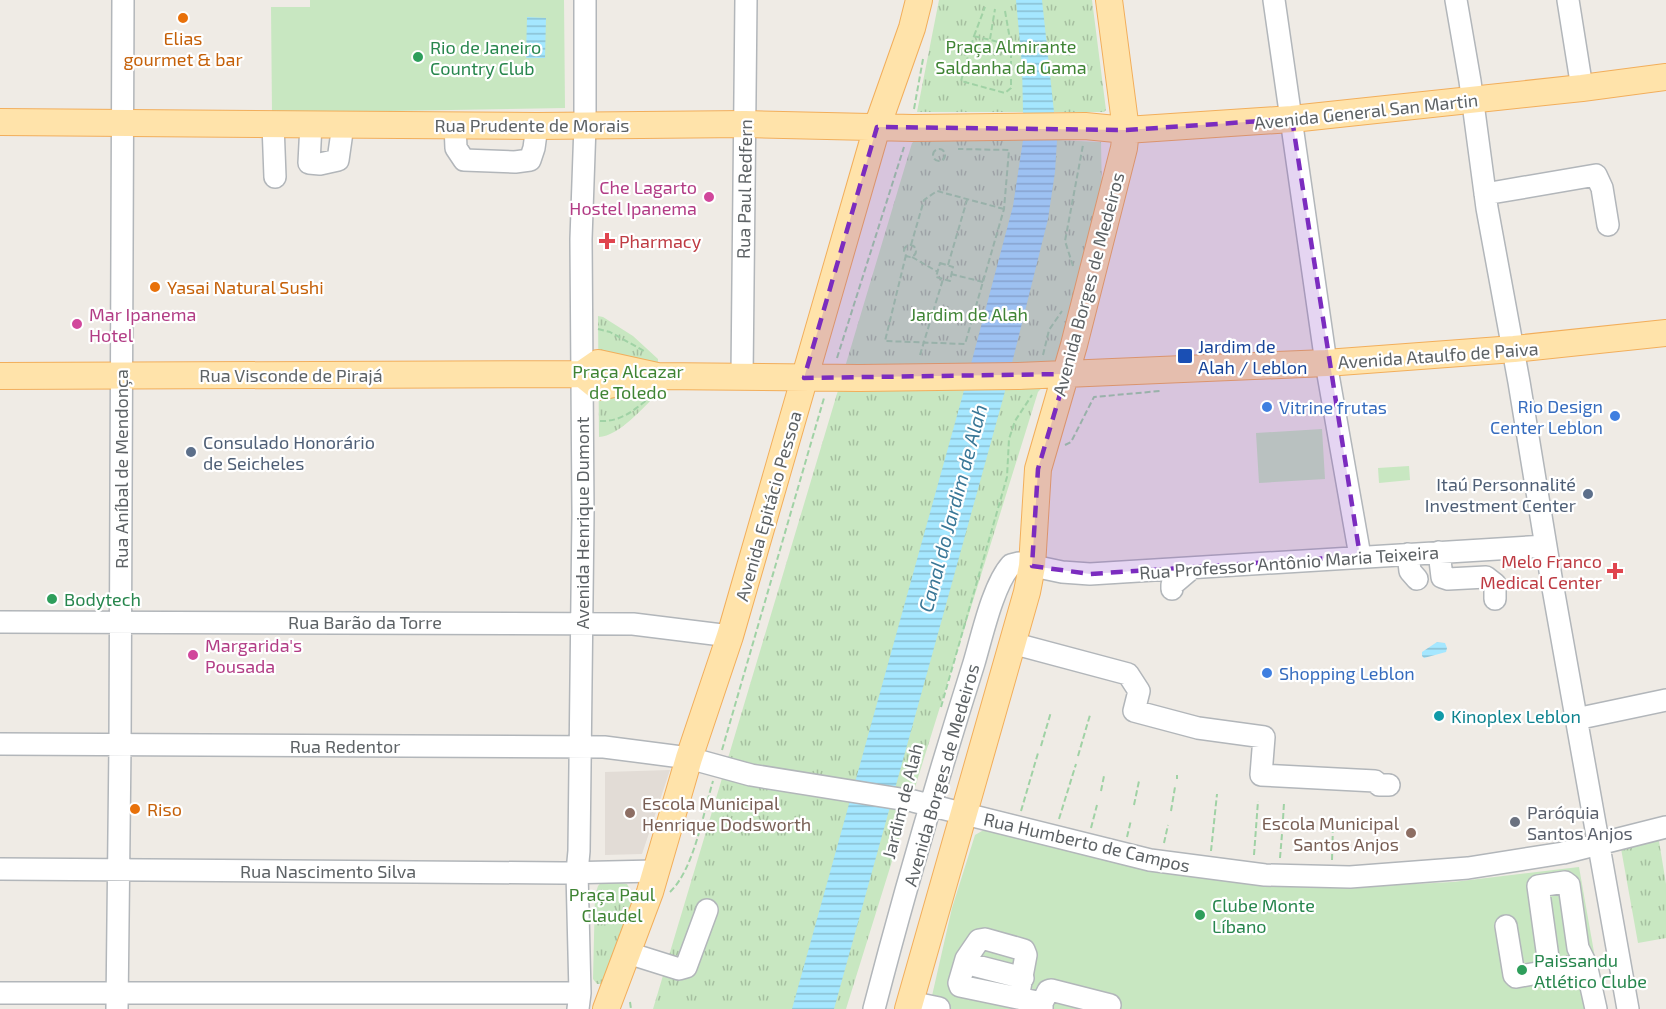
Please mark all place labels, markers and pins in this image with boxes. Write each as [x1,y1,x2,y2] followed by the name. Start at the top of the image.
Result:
[176,11,190,25] marker: Elias gourmet & bar
[123,27,243,70] place label: Elias gourmet & bar
[430,36,541,79] place label: Rio de Janeiro Country Club
[411,50,425,64] marker: Rio de Janeiro Country Club
[569,176,697,219] place label: Che Lagarto Hostel Ipanema
[702,190,716,204] marker: Che Lagarto Hostel Ipanema
[619,230,702,252] place label: Pharmacy
[600,234,614,248] marker: Pharmacy
[167,276,324,298] place label: Yasai Natural Sushi
[148,280,162,294] marker: Yasai Natural Sushi
[89,303,196,346] place label: Mar Ipanema Hotel
[70,317,84,331] marker: Mar Ipanema Hotel
[1198,335,1307,378] place label: Jardim de Alah / Leblon
[1176,347,1194,365] marker: Jardim de Alah / Leblon
[1490,395,1603,438] place label: Rio Design Center Leblon
[1279,396,1387,418] place label: Vitrine frutas
[1260,400,1274,414] marker: Vitrine frutas
[1608,409,1622,423] marker: Rio Design Center Leblon
[203,431,375,474] place label: Consulado Honorário de Seicheles
[184,445,198,459] marker: Consulado Honorário de Seicheles
[1425,473,1576,516] place label: Itaú Personnalité Investment Center
[1581,487,1595,501] marker: Itaú Personnalité Investment Center
[1480,550,1602,593] place label: Melo Franco Medical Center
[1606,562,1624,580] marker: Melo Franco Medical Center
[64,588,141,610] place label: Bodytech
[45,592,59,606] marker: Bodytech
[205,634,302,677] place label: Margarida's Pousada
[186,648,200,662] marker: Margarida's Pousada
[1279,662,1415,684] place label: Shopping Leblon
[1260,666,1274,680] marker: Shopping Leblon
[1451,705,1581,727] place label: Kinoplex Leblon
[1432,709,1446,723] marker: Kinoplex Leblon
[642,792,811,835] place label: Escola Municipal Henrique Dodsworth
[147,798,182,820] place label: Riso
[1527,801,1633,844] place label: Paróquia Santos Anjos
[128,802,142,816] marker: Riso
[623,806,637,820] marker: Escola Municipal Henrique Dodsworth
[1262,812,1400,855] place label: Escola Municipal Santos Anjos
[1508,815,1522,829] marker: Paróquia Santos Anjos
[1404,826,1418,840] marker: Escola Municipal Santos Anjos
[1212,894,1315,937] place label: Clube Monte Líbano
[1193,908,1207,922] marker: Clube Monte Líbano
[1534,949,1647,992] place label: Paissandu Atlético Clube
[1515,963,1529,977] marker: Paissandu Atlético Clube

